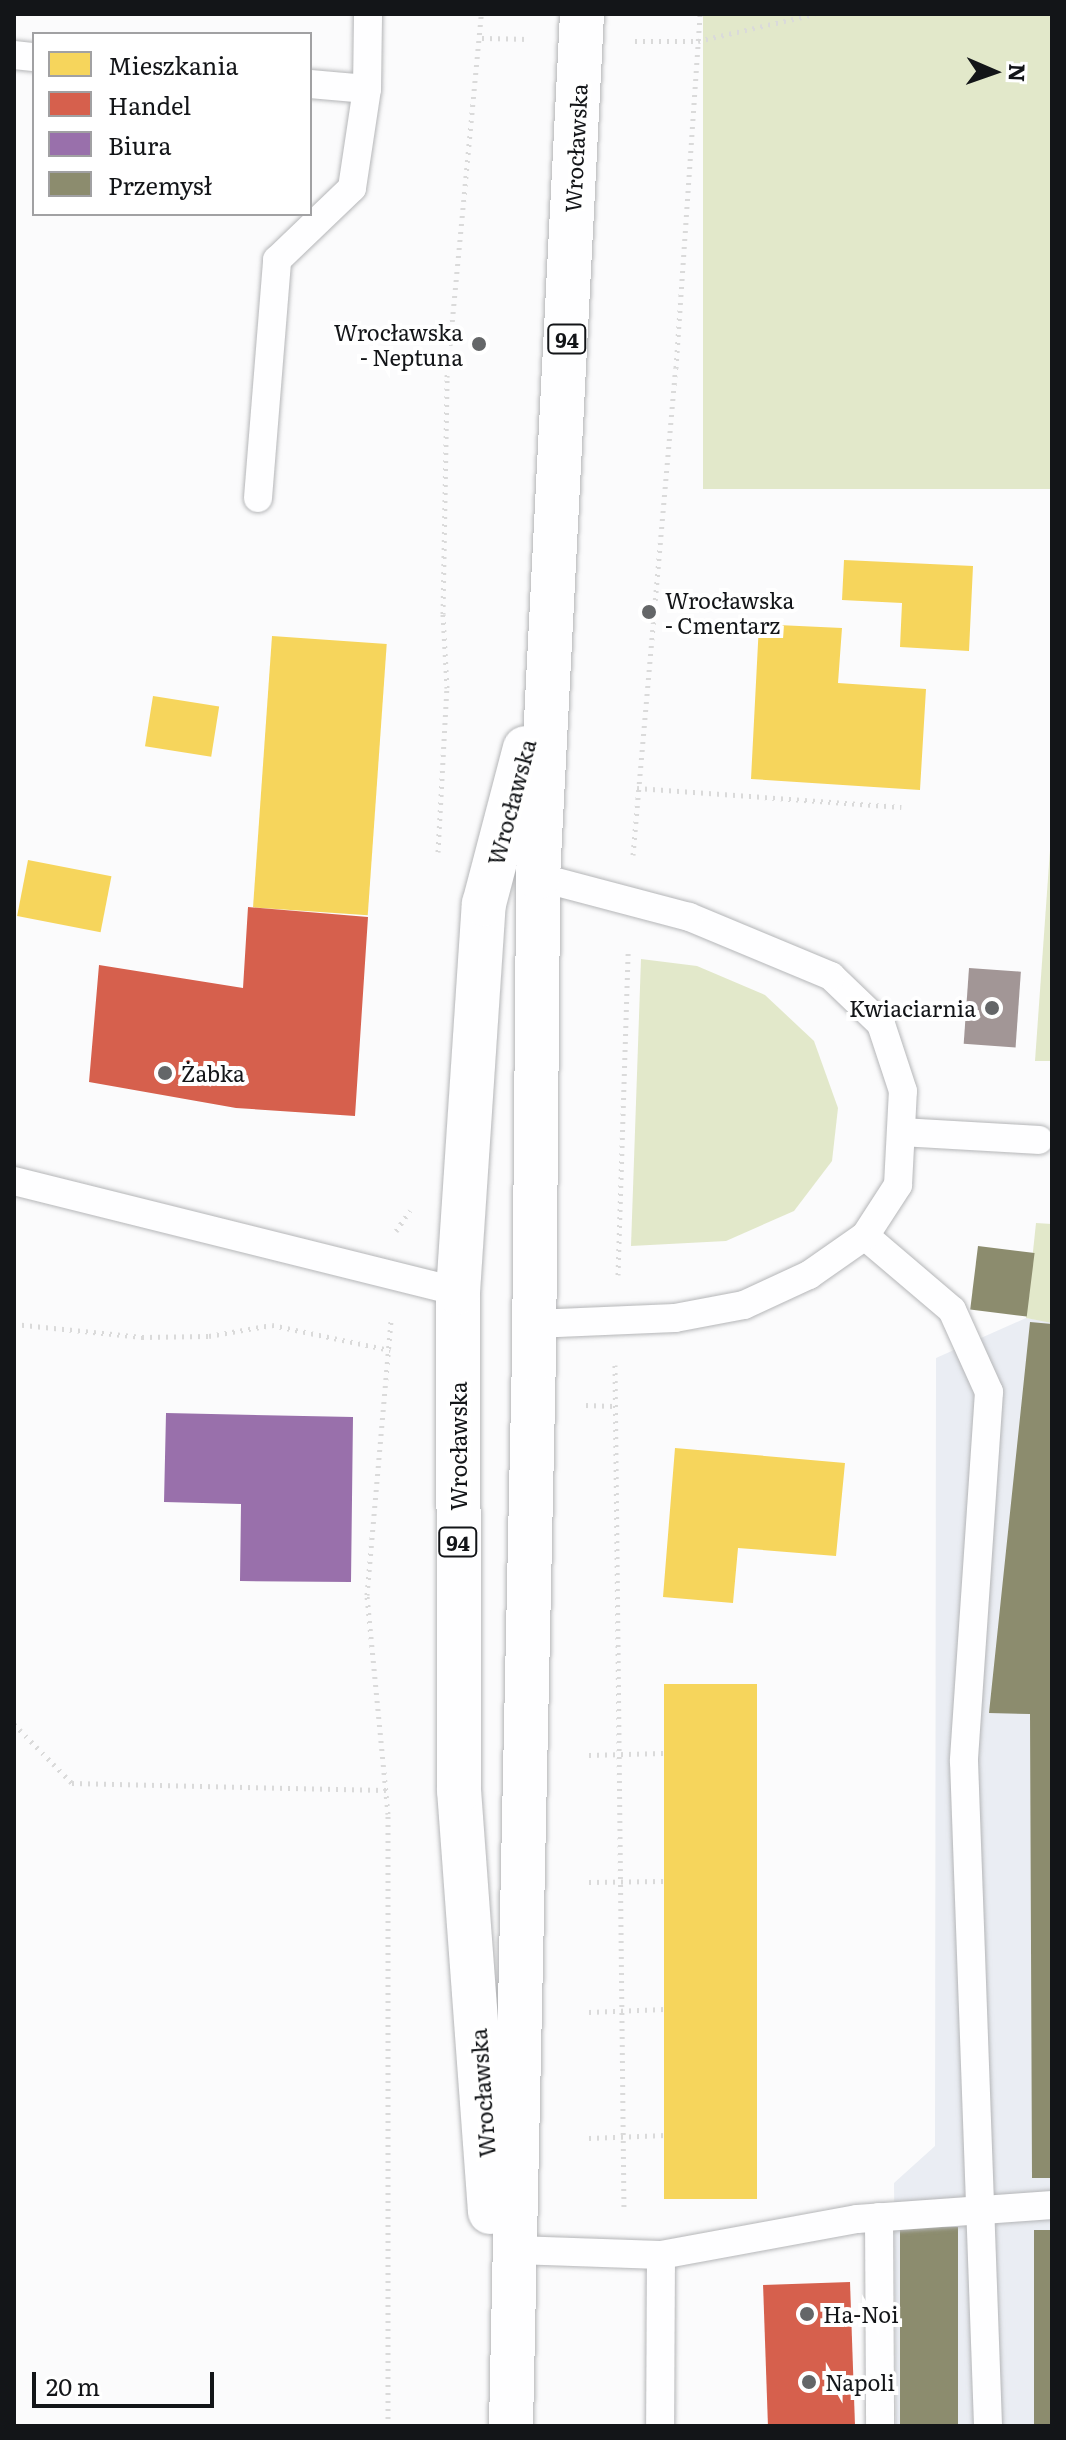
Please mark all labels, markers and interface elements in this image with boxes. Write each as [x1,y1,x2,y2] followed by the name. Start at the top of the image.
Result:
[32,32,312,216] legend
[954,32,1034,112] north arrow
[108,47,238,82] text: Mieszkania
[1002,63,1035,83] text: N
[558,83,592,213] street label: Wrocławska
[108,87,191,122] text: Handel
[108,127,171,162] text: Biura
[108,167,212,202] text: Przemysł
[334,318,463,370] place label: Wrocławska - Neptuna
[547,323,587,355] road number: 94
[470,335,488,353] marker: Wrocławska - Neptuna
[665,586,794,638] place label: Wrocławska - Cmentarz
[640,603,658,621] marker: Wrocławska - Cmentarz
[482,736,540,868] street label: Wrocławska
[849,995,976,1021] place label: Kwiaciarnia
[983,999,1001,1017] marker: Kwiaciarnia
[181,1060,245,1086] place label: Żabka
[156,1064,174,1082] marker: Żabka
[445,1381,471,1511] street label: Wrocławska
[438,1526,478,1558] road number: 94
[464,2028,500,2158] street label: Wrocławska
[823,2301,899,2327] place label: Ha-Noi
[798,2305,816,2323] marker: Ha-Noi
[36,2356,218,2406] scale bar
[46,2368,100,2403] text: 20 m
[825,2369,895,2395] place label: Napoli
[800,2373,818,2391] marker: Napoli

